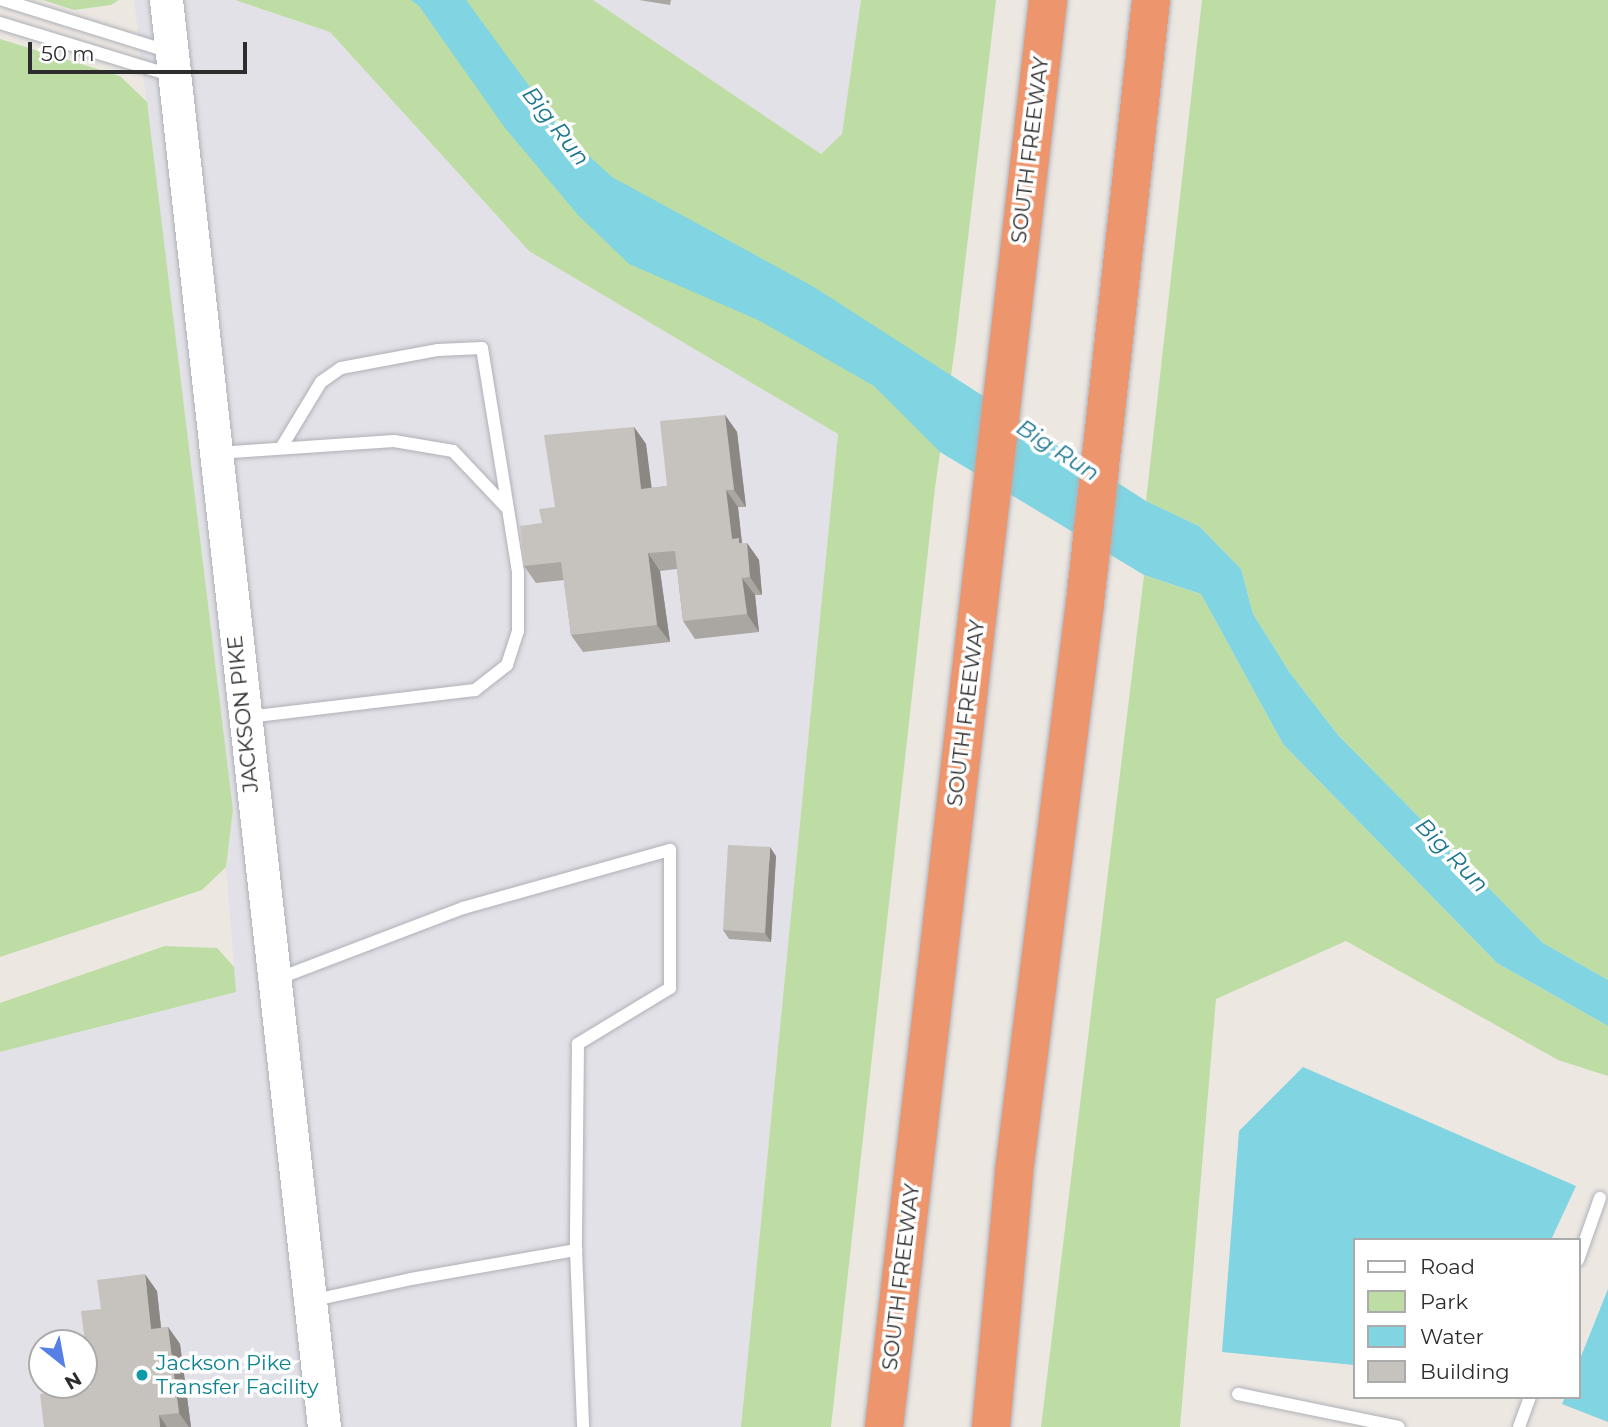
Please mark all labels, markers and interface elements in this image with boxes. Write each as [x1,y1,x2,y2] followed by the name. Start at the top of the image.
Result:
[32,28,250,72] scale bar
[41,41,95,66] text: 50 m
[1006,55,1054,245] street label: SOUTH FREEWAY
[517,81,595,171] water label: Big Run
[1012,413,1104,487] water label: Big Run
[942,618,990,808] street label: SOUTH FREEWAY
[222,634,264,794] street label: JACKSON PIKE
[1410,812,1494,898] water label: Big Run
[877,1182,925,1372] street label: SOUTH FREEWAY
[1352,1238,1580,1399] legend
[1420,1254,1475,1279] text: Road
[1420,1289,1468,1314] text: Park
[1420,1324,1484,1349] text: Water
[28,1329,98,1399] north arrow
[156,1350,319,1400] place label: Jackson Pike Transfer Facility
[1420,1359,1510,1384] text: Building
[61,1367,86,1395] text: N
[134,1367,150,1383] marker: Jackson Pike Transfer Facility

